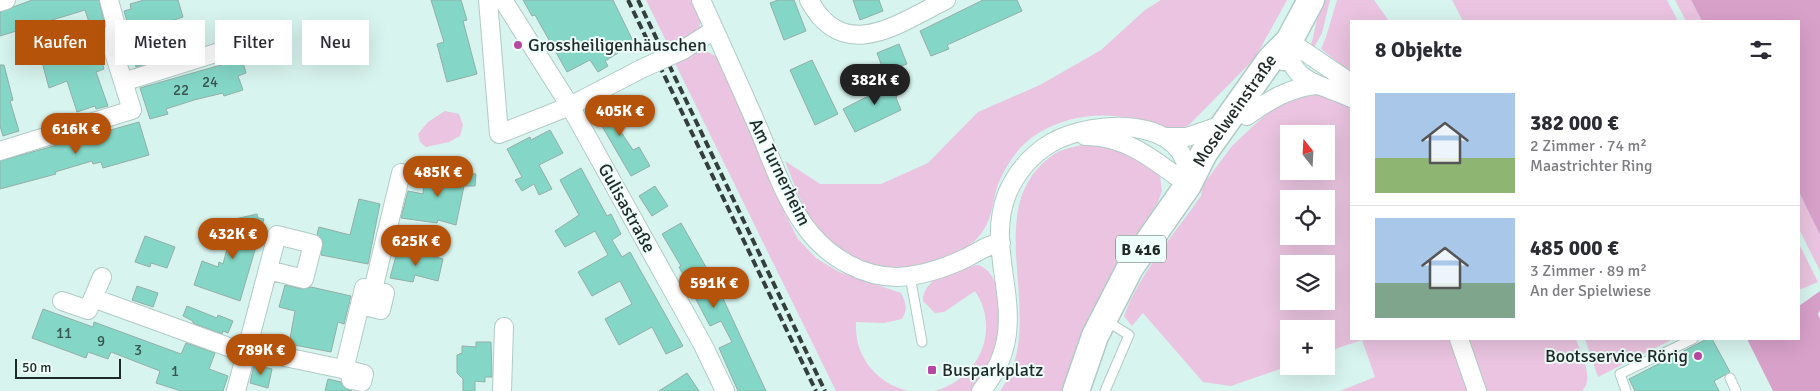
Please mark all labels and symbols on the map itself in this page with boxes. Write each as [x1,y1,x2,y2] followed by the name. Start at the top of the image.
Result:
[528,34,707,56] place label: Grossheiligenhäuschen
[512,39,524,51] marker: Grossheiligenhäuschen
[1188,49,1281,170] street label: Moselweinstraße
[834,64,916,106] pin: 382K €
[202,73,218,91] house number: 24
[173,81,189,99] house number: 22
[579,94,661,137] pin: 405K €
[35,112,117,155] pin: 616K €
[745,115,815,229] street label: Am Turnerheim
[1280,125,1335,180] north arrow
[397,156,479,198] pin: 485K €
[593,160,661,256] street label: Gulisastraße
[192,218,274,260] pin: 432K €
[375,224,457,267] pin: 625K €
[1116,235,1166,262] road number: B 416
[673,266,755,309] pin: 591K €
[56,324,72,342] house number: 11
[97,332,105,350] house number: 9
[220,334,302,376] pin: 789K €
[134,341,142,359] house number: 3
[1545,345,1688,367] place label: Bootsservice Rörig
[1692,350,1704,362] marker: Bootsservice Rörig
[15,356,121,379] scale bar
[942,359,1043,381] place label: Busparkplatz
[171,362,179,380] house number: 1
[926,364,938,376] marker: Busparkplatz

